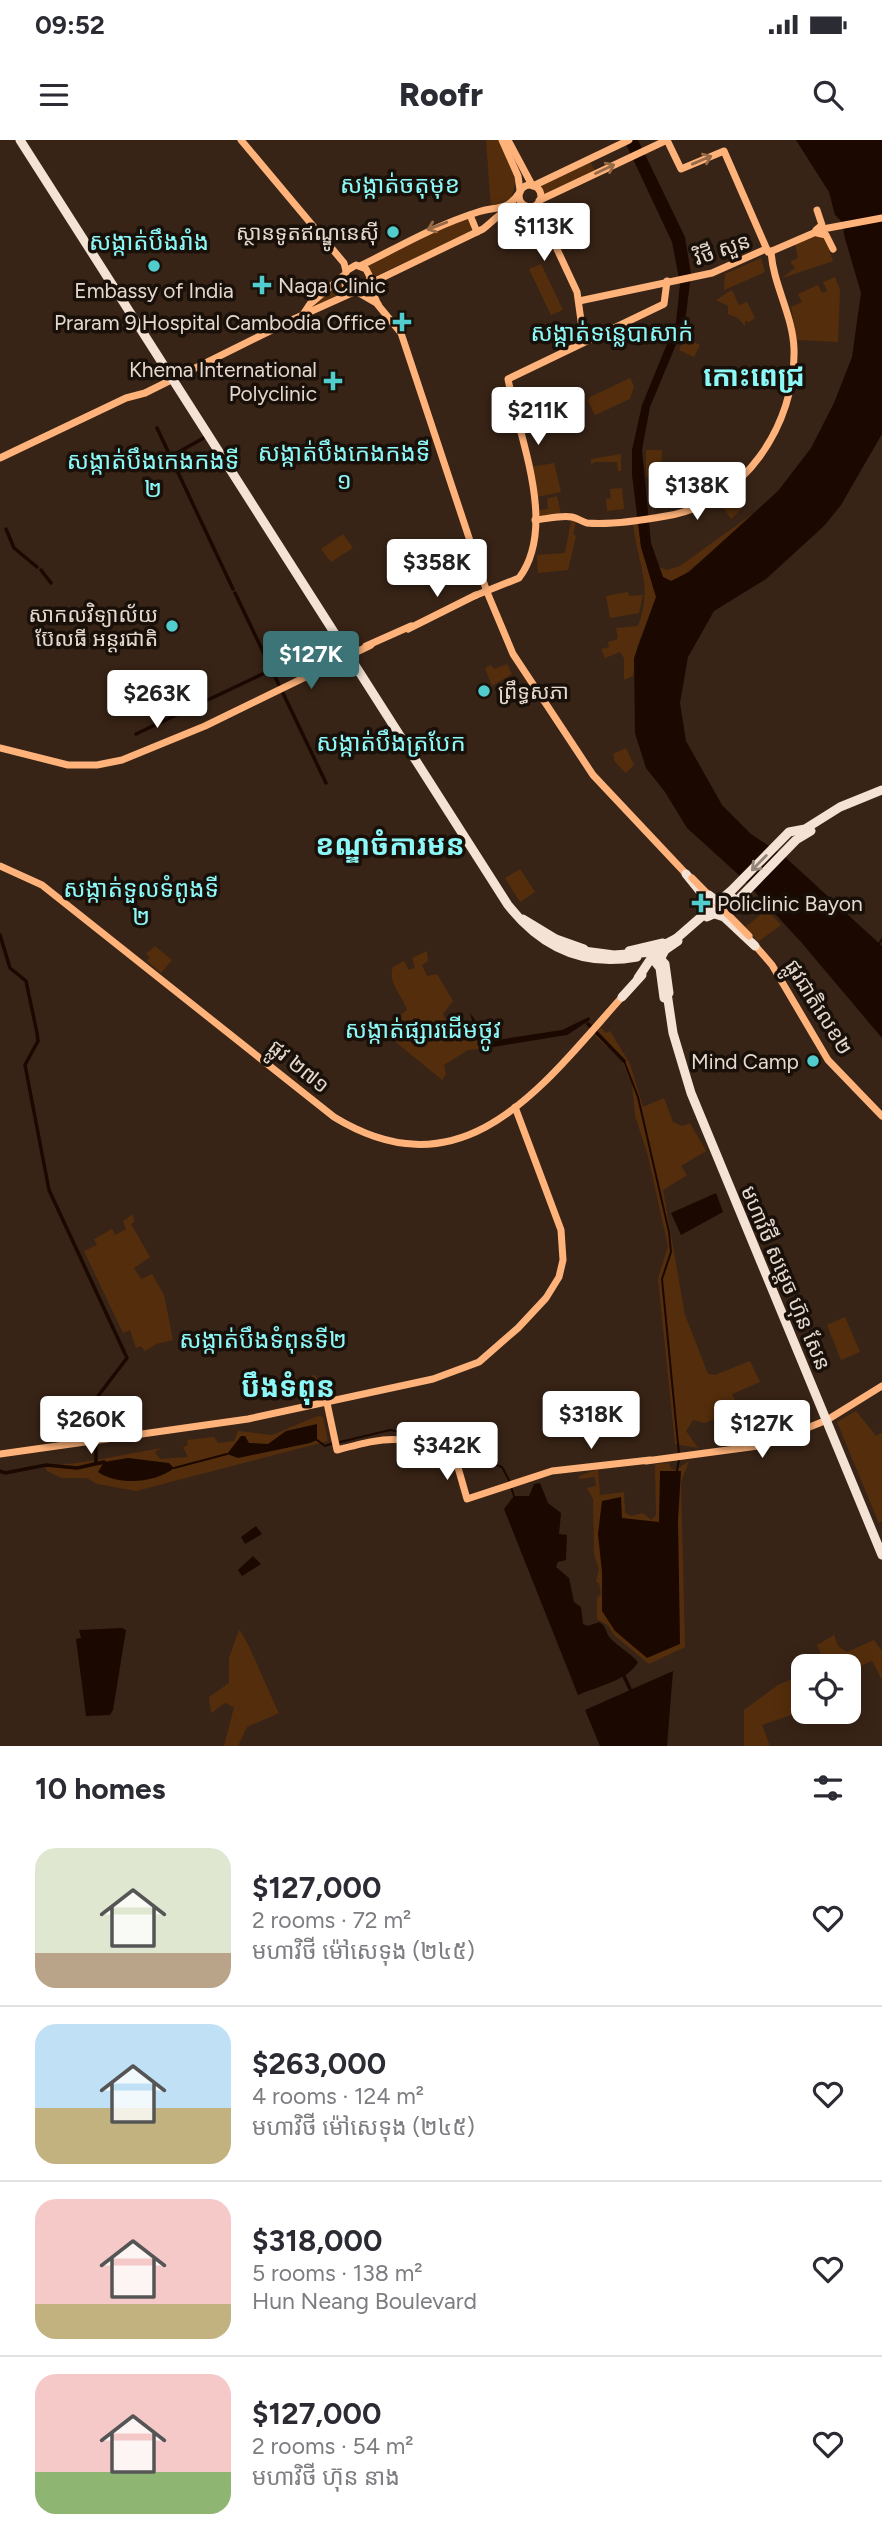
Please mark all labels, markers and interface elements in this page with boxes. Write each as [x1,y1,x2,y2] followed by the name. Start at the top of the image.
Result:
[35,9,105,41] text: 09:52
[35,76,73,114] icon: menu
[399,76,483,114] text: Roofr
[809,76,847,114] icon: search
[691,152,712,165] one-way arrow
[594,162,615,176] one-way arrow
[340,170,460,199] district label: សង្កាត់ចតុមុខ
[495,204,593,263] pin: $113K
[514,212,574,240] text: $113K
[236,220,379,252] place label: ស្ថានទូតឥណ្ឌូនេស៊ី
[426,221,448,233] one-way arrow
[385,224,401,240] marker: ស្ថានទូតឥណ្ឌូនេស៊ី
[89,227,209,256] district label: សង្កាត់បឹងរាំង
[690,228,754,271] street label: វិថី សួន
[146,258,162,274] marker: Embassy of India
[278,273,386,298] place label: Naga Clinic
[252,275,272,295] marker: Naga Clinic
[74,278,234,303] place label: Embassy of India
[54,310,386,335] place label: Praram 9 Hospital Cambodia Office
[392,312,412,332] marker: Praram 9 Hospital Cambodia Office
[531,318,693,347] district label: សង្កាត់ទន្លេបាសាក់
[129,357,317,406] place label: Khema International Polyclinic
[703,359,805,393] district label: កោះពេជ្រ
[323,371,343,391] marker: Khema International Polyclinic
[489,387,587,447] pin: $211K
[508,396,568,424] text: $211K
[258,438,430,495] district label: សង្កាត់បឹងកេងកងទី ១
[67,446,239,503] district label: សង្កាត់បឹងកេងកងទី ២
[648,462,746,522] pin: $138K
[665,471,729,499] text: $138K
[388,540,486,599] pin: $358K
[403,548,471,576] text: $358K
[29,602,158,652] place label: សាកលវិទ្យាល័យ ប៊ែលធី អន្តរជាតិ
[164,618,180,634] marker: សាកលវិទ្យាល័យ ប៊ែលធី អន្តរជាតិ
[262,631,360,691] pin: $127K
[279,640,343,668] text: $127K
[108,670,206,730] pin: $263K
[123,679,191,707] text: $263K
[498,679,569,705] place label: ព្រឹទ្ធសភា
[476,683,492,699] marker: ព្រឹទ្ធសភា
[316,728,466,757] district label: សង្កាត់បឹងត្របែក
[315,828,465,863] district label: ខណ្ឌចំការមន
[750,854,767,871] one-way arrow
[63,874,219,931] district label: សង្កាត់ទួលទំពូងទី ២
[717,891,863,916] place label: Policlinic Bayon
[691,893,711,913] marker: Policlinic Bayon
[774,955,858,1063] street label: ផ្លូវជាតិលេខ២
[345,1015,501,1052] district label: សង្កាត់ផ្សារដើមថ្កូវ
[259,1034,334,1104] street label: ផ្លូវ ២៧១
[691,1049,799,1074] place label: Mind Camp
[805,1053,821,1069] marker: Mind Camp
[734,1182,836,1375] street label: មហាវិថី សម្តេច ហ៊ុន សែន
[179,1325,347,1354] district label: សង្កាត់បឹងទំពុនទី២
[241,1370,335,1405] district label: បឹងទំពុន
[542,1392,640,1451] pin: $318K
[42,1396,140,1456] pin: $260K
[559,1400,623,1428] text: $318K
[713,1400,811,1460] pin: $127K
[56,1405,126,1433] text: $260K
[730,1409,794,1437] text: $127K
[398,1422,496,1482] pin: $342K
[413,1431,481,1459] text: $342K
[791,1654,861,1724] map controls
[791,1654,861,1724] button: locate
[809,1769,847,1807] icon: filters
[35,1770,166,1807] text: 10 homes
[252,1869,381,1906] text: $127,000
[91,1876,175,1960] icon: home
[809,1899,847,1937] icon: heart
[252,1906,411,1934] text: 2 rooms · 72 m²
[252,1937,475,1965] text: មហាវិថី ម៉ៅសេទុង (២៤៥)
[252,2045,386,2082] text: $263,000
[91,2052,175,2136] icon: home
[809,2075,847,2113] icon: heart
[252,2082,424,2110] text: 4 rooms · 124 m²
[252,2113,475,2141] text: មហាវិថី ម៉ៅសេទុង (២៤៥)
[252,2222,382,2259] text: $318,000
[91,2227,175,2311] icon: home
[809,2250,847,2288] icon: heart
[252,2259,423,2287] text: 5 rooms · 138 m²
[252,2287,477,2315] text: Hun Neang Boulevard
[252,2395,381,2432] text: $127,000
[91,2402,175,2486] icon: home
[809,2425,847,2463] icon: heart
[252,2432,414,2460] text: 2 rooms · 54 m²
[252,2463,400,2491] text: មហាវិថី ហ៊ុន នាង

